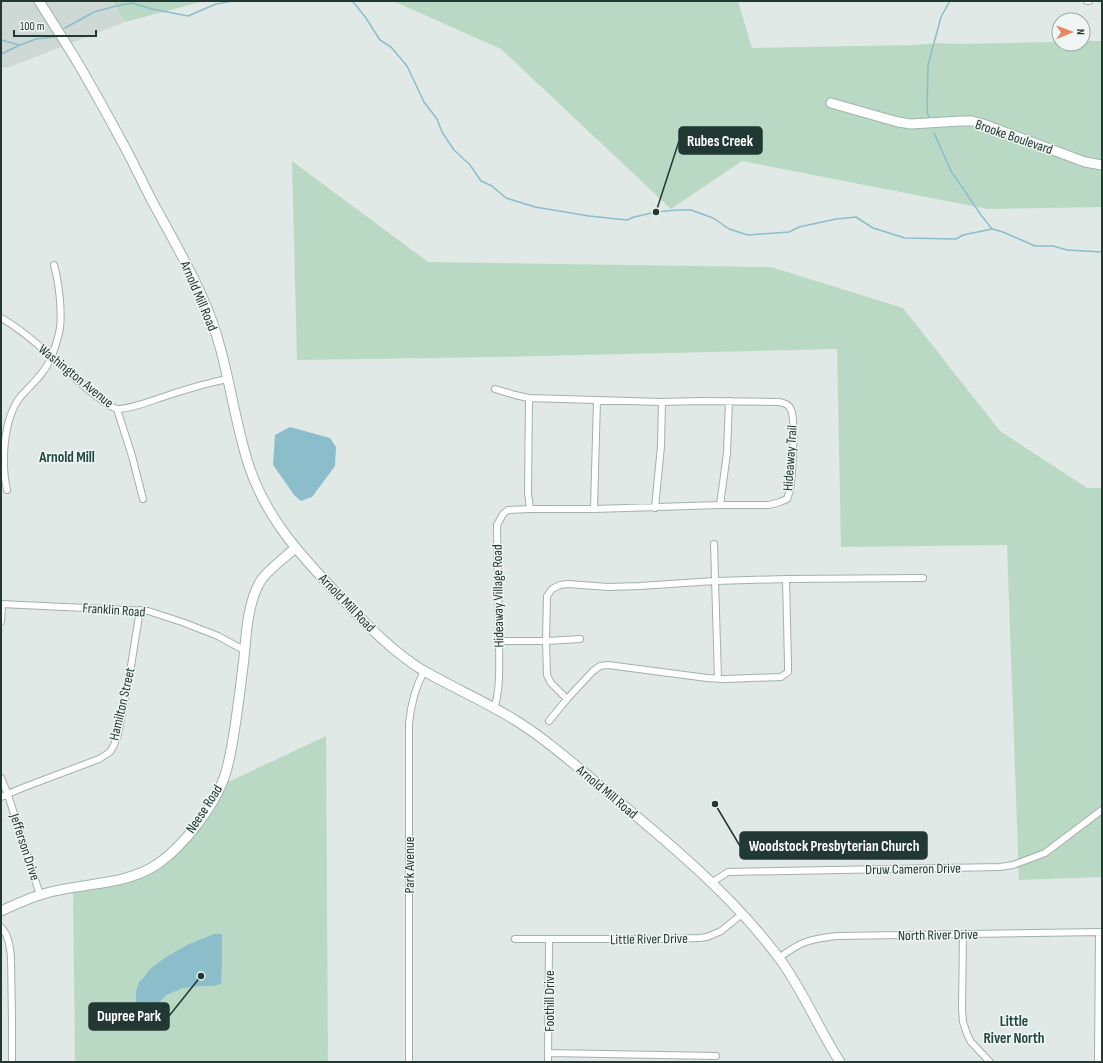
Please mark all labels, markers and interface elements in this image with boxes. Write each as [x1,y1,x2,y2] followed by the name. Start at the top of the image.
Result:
[14,12,96,38] scale bar
[1051,12,1091,52] north arrow
[20,19,45,34] text: 100 m
[1074,29,1087,35] text: N
[973,116,1055,158] street label: Brooke Boulevard
[679,127,762,154] callout: Rubes Creek
[687,132,754,151] text: Rubes Creek
[176,257,221,334] street label: Arnold Mill Road
[35,341,117,411] street label: Washington Avenue
[779,424,801,492] street label: Hideaway Trail
[38,448,95,467] district label: Arnold Mill
[489,544,507,648] street label: Hideaway Village Road
[314,570,379,636] street label: Arnold Mill Road
[82,599,146,621] street label: Franklin Road
[105,666,139,742] street label: Hamilton Street
[572,761,641,823] street label: Arnold Mill Road
[182,781,226,837] street label: Neese Road
[6,811,44,883] street label: Jefferson Drive
[740,832,927,859] callout: Woodstock Presbyterian Church
[401,837,418,893] street label: Park Avenue
[749,837,919,856] text: Woodstock Presbyterian Church
[865,860,961,878] street label: Druw Cameron Drive
[898,926,978,944] street label: North River Drive
[610,930,688,948] street label: Little River Drive
[541,970,558,1032] street label: Foothill Drive
[89,1003,169,1030] callout: Dupree Park
[97,1007,162,1026] text: Dupree Park
[984,1012,1044,1048] district label: Little River North

